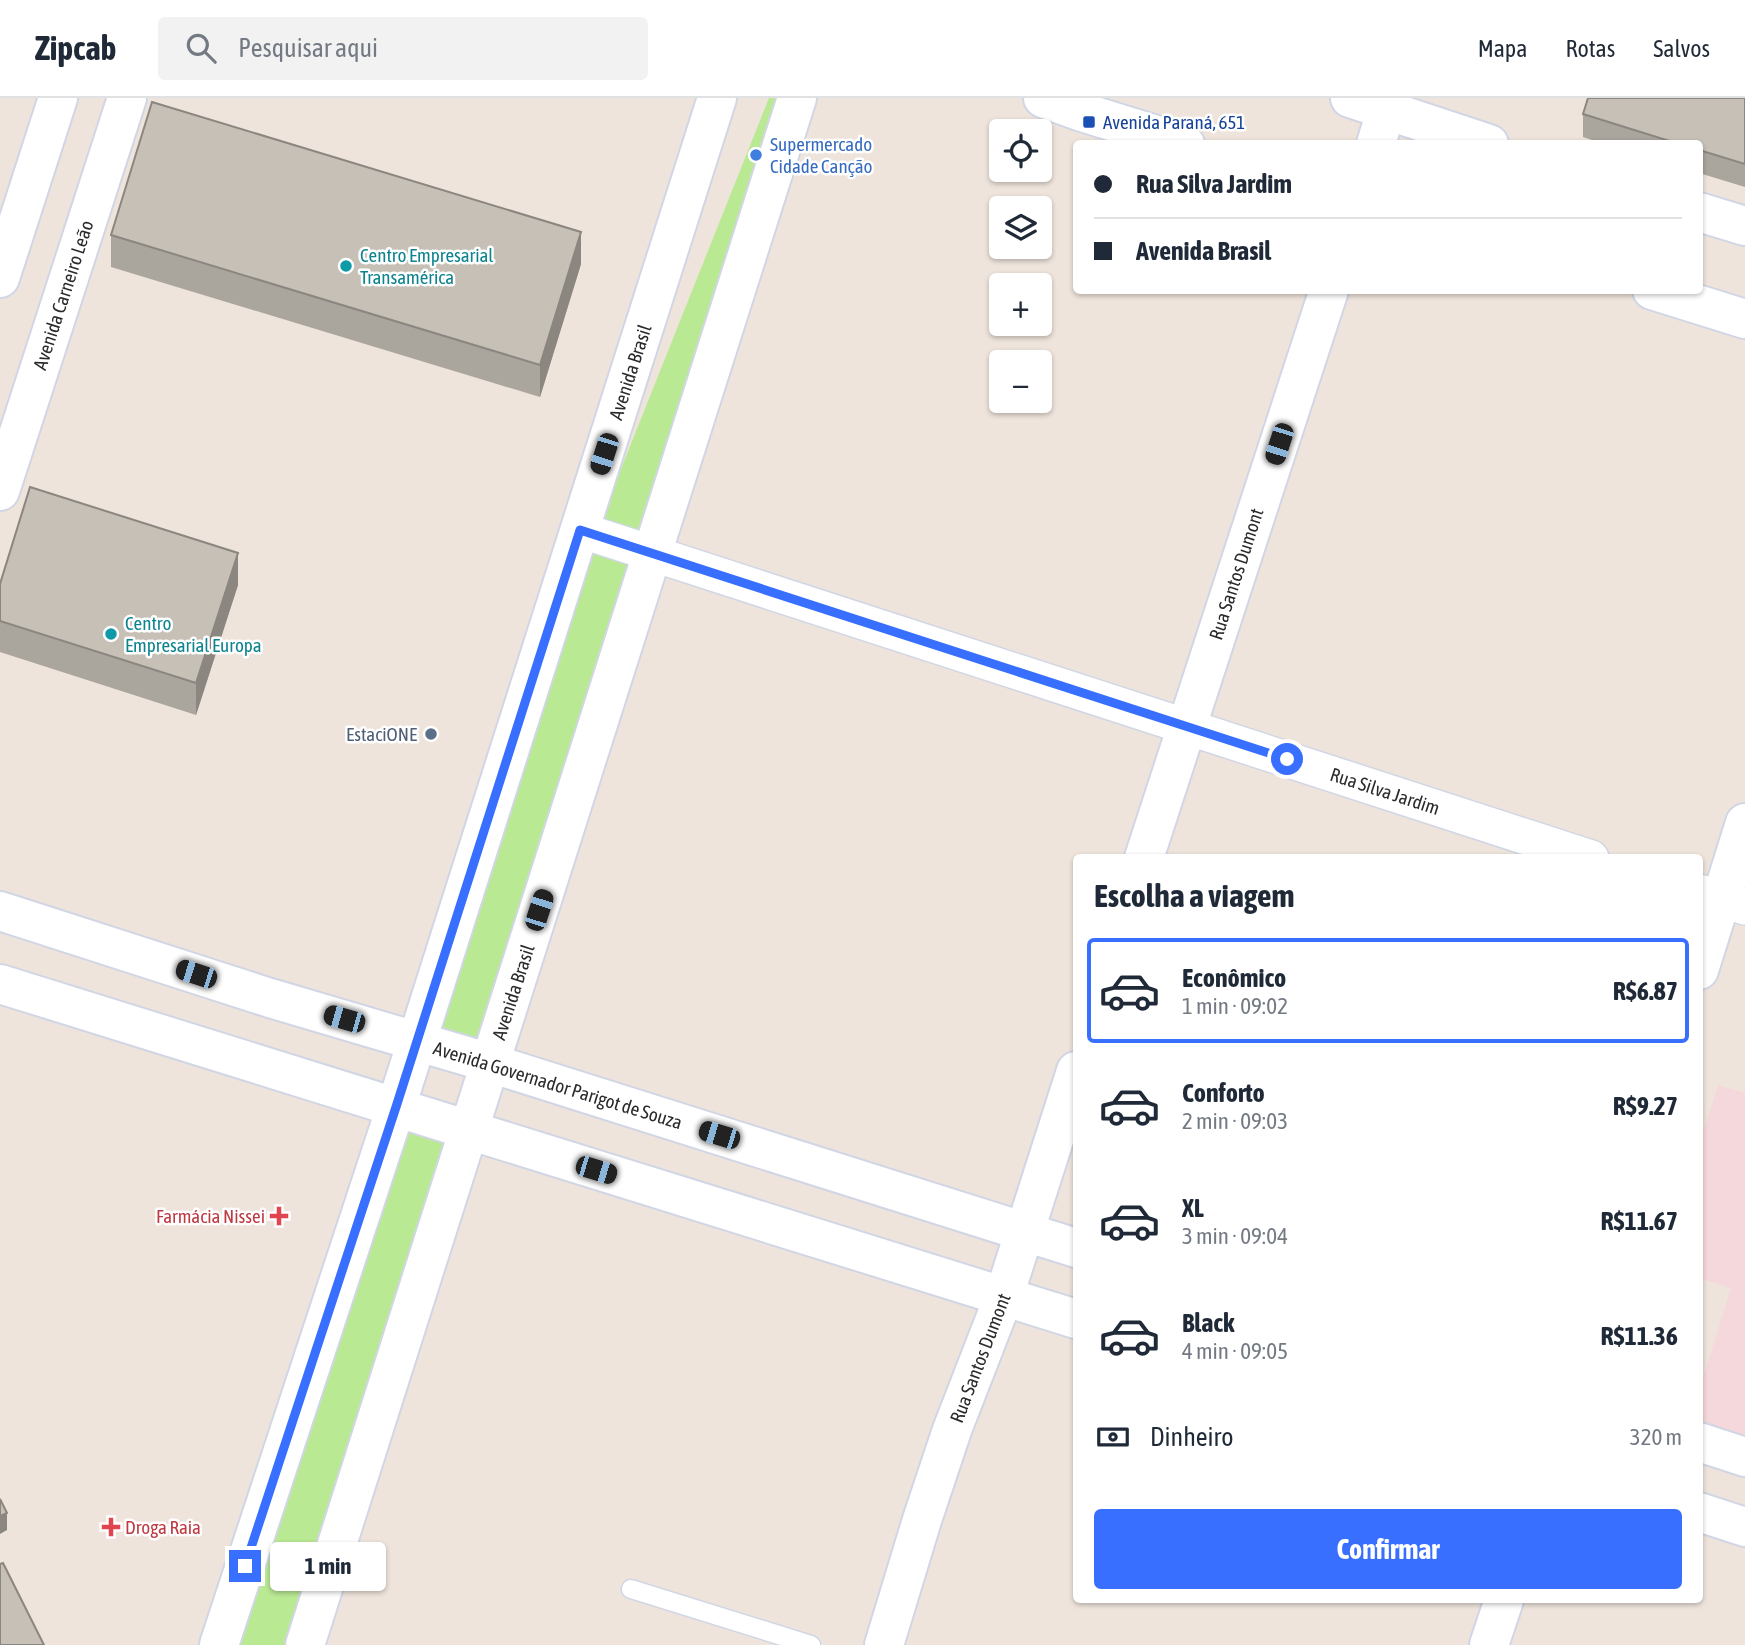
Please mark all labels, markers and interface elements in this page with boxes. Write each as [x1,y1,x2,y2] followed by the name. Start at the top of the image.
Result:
[158,17,648,80] search box
[35,29,116,67] text: Zipcab
[182,29,220,67] icon: search
[238,33,378,63] text: Pesquisar aqui
[1478,35,1527,62] text: Mapa
[1565,35,1615,62] text: Rotas
[1653,35,1710,62] text: Salvos
[1103,111,1245,133] place label: Avenida Paraná, 651
[1081,114,1097,130] marker: Avenida Paraná, 651
[989,119,1052,413] map controls
[989,119,1052,182] button: locate
[770,133,872,177] place label: Supermercado Cidade Canção
[748,147,764,163] marker: Supermercado Cidade Canção
[1136,169,1292,199] text: Rua Silva Jardim
[989,196,1052,259] button: layers
[28,218,98,372] street label: Avenida Carneiro Leão
[1136,236,1271,266] text: Avenida Brasil
[360,244,493,288] place label: Centro Empresarial Transamérica
[338,258,354,274] marker: Centro Empresarial Transamérica
[989,273,1052,336] button: +
[604,322,656,422] street label: Avenida Brasil
[989,350,1052,413] button: −
[1263,421,1296,467] car
[588,431,621,477] car
[1204,506,1268,642] street label: Rua Santos Dumont
[125,612,262,656] place label: Centro Empresarial Europa
[103,626,119,642] marker: Centro Empresarial Europa
[346,723,417,745] place label: EstaciONE
[423,726,439,742] marker: EstaciONE
[1271,743,1303,775] route start
[1327,763,1443,819] street label: Rua Silva Jardim
[1094,877,1294,914] text: Escolha a viagem
[523,887,556,933] car
[487,942,539,1042] street label: Avenida Brasil
[173,958,220,990] car
[1098,959,1161,1022] icon: car
[1182,963,1286,993] text: Econômico
[1613,976,1678,1006] text: R$6.87
[1182,993,1288,1019] text: 1 min · 09:02
[321,1003,368,1035] car
[431,1037,685,1133] street label: Avenida Governador Parigot de Souza
[1098,1074,1161,1137] icon: car
[1182,1078,1265,1108] text: Conforto
[1613,1091,1678,1121] text: R$9.27
[1182,1108,1288,1134] text: 2 min · 09:03
[696,1119,743,1151] car
[573,1154,620,1186] car
[1098,1189,1161,1252] icon: car
[1182,1193,1204,1223] text: XL
[156,1205,265,1227] place label: Farmácia Nissei
[1601,1206,1678,1236] text: R$11.67
[271,1208,287,1224] marker: Farmácia Nissei
[1182,1223,1288,1249] text: 3 min · 09:04
[945,1290,1015,1426] street label: Rua Santos Dumont
[1098,1304,1161,1367] icon: car
[1182,1308,1234,1338] text: Black
[1601,1321,1678,1351] text: R$11.36
[1182,1338,1288,1364] text: 4 min · 09:05
[1094,1418,1132,1456] icon: cash
[1150,1422,1233,1452] text: Dinheiro
[1630,1424,1682,1450] text: 320 m
[1094,1509,1682,1589] button: Confirmar
[125,1516,201,1538] place label: Droga Raia
[103,1519,119,1535] marker: Droga Raia
[270,1542,385,1590] callout: 1 min
[229,1550,261,1582] route end
[305,1553,351,1579] text: 1 min

